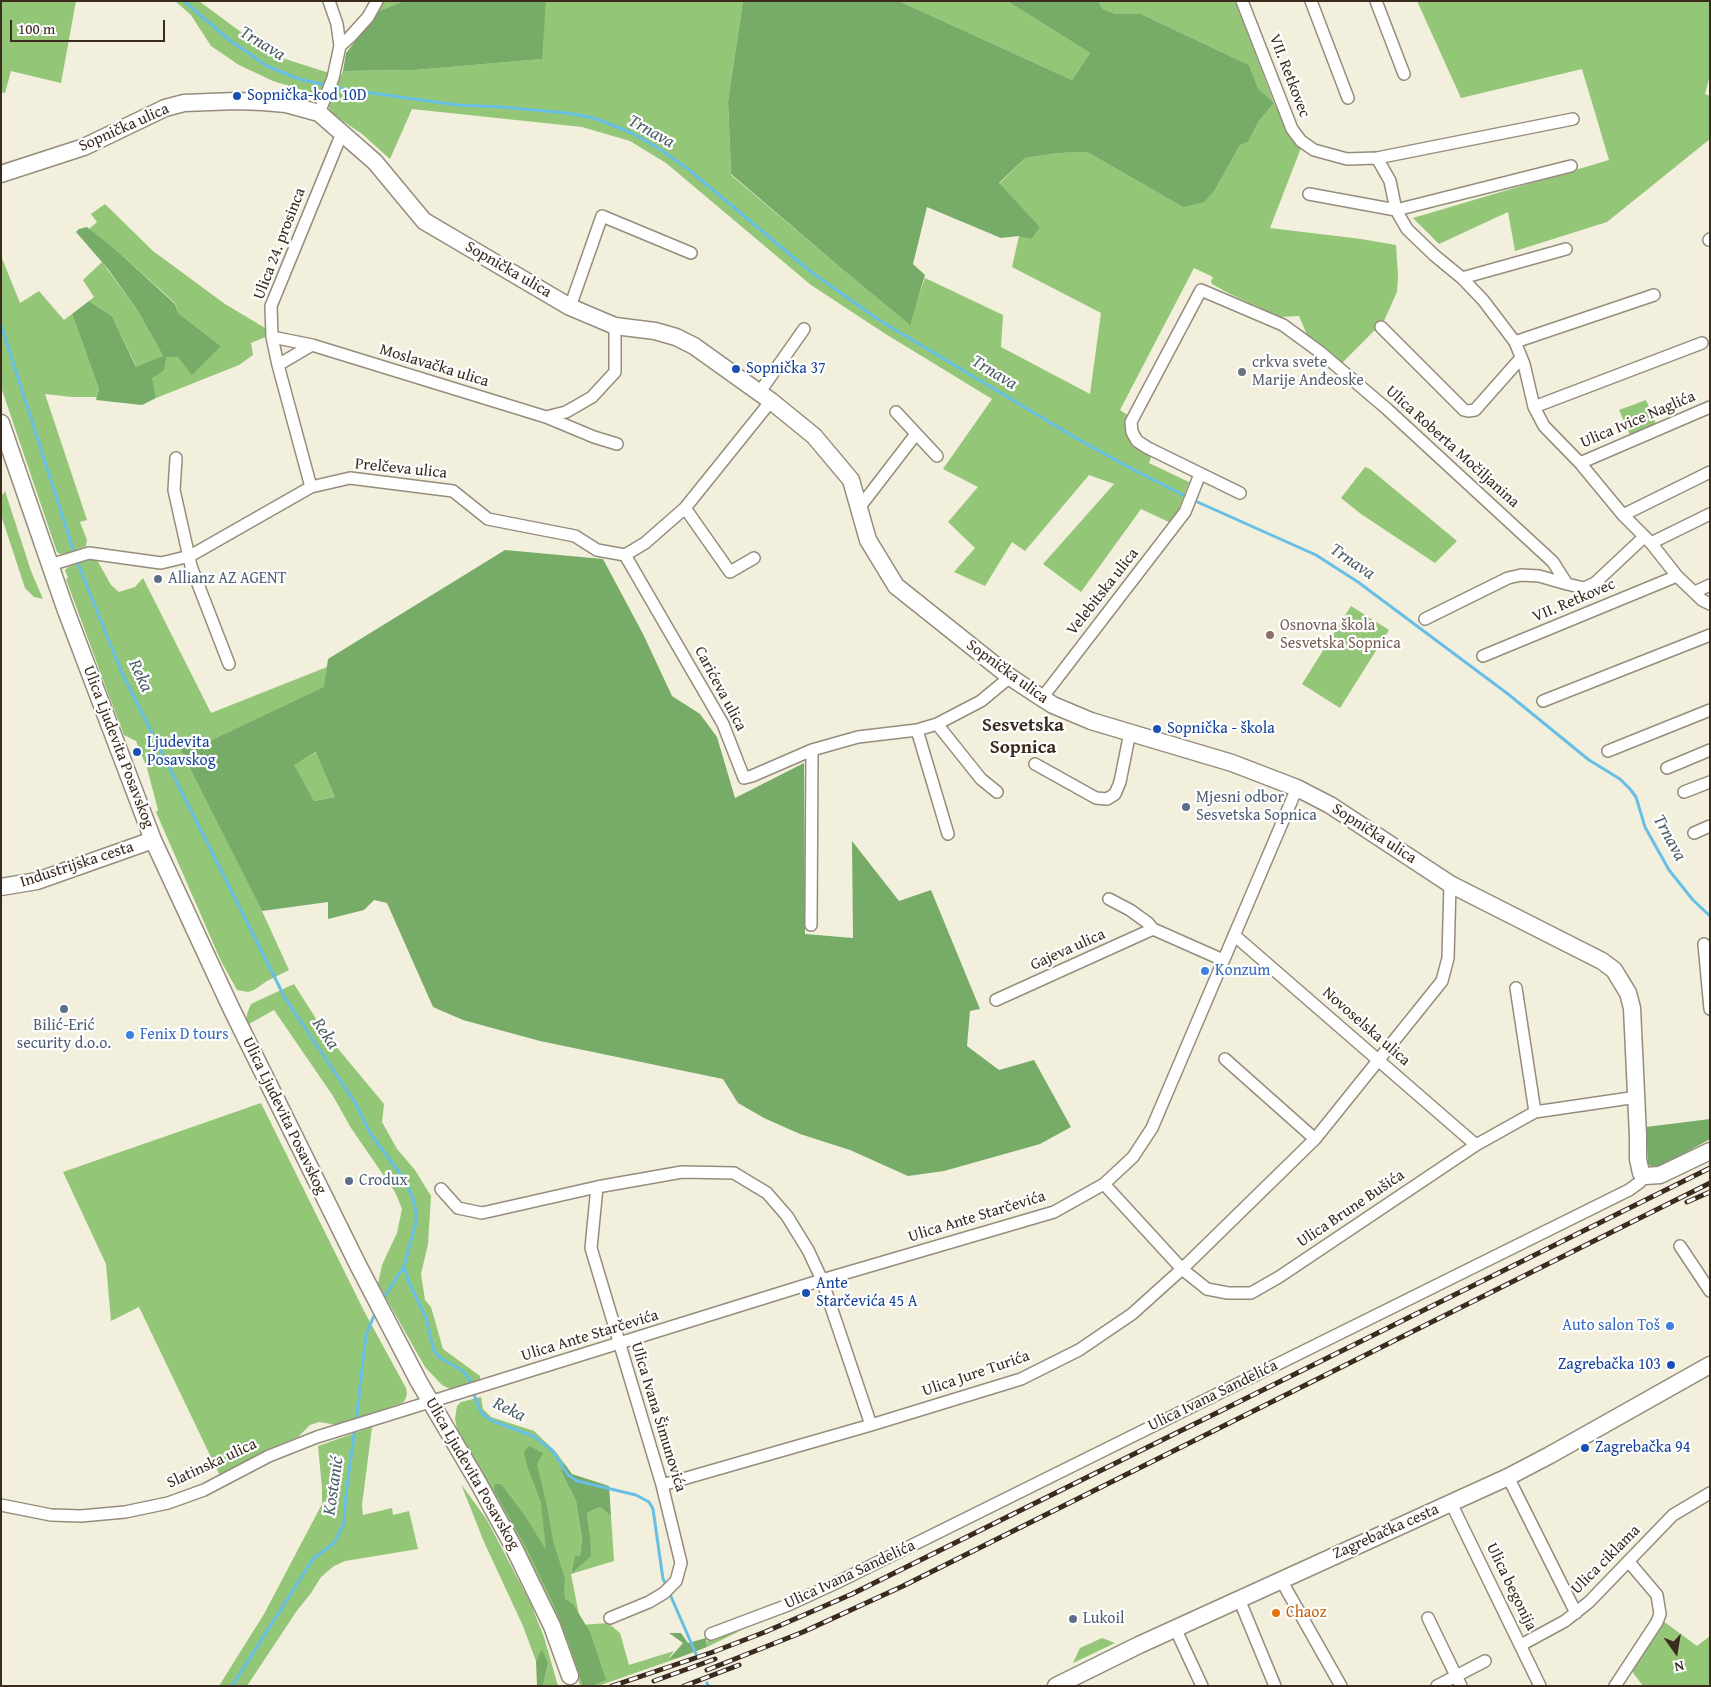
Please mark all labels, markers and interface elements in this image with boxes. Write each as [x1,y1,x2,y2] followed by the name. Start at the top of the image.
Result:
[12,10,168,42] scale bar
[18,18,55,39] text: 100 m
[235,22,289,66] water label: Trnava
[1264,32,1314,120] street label: VII. Retkovec
[247,86,367,106] place label: Sopnička-kod 10D
[231,90,243,102] marker: Sopnička-kod 10D
[76,100,172,156] street label: Sopnička ulica
[624,111,678,153] water label: Trnava
[250,185,310,303] street label: Ulica 24. prosinca
[461,238,555,302] street label: Sopnička ulica
[377,340,491,392] street label: Moslavačka ulica
[967,351,1021,395] water label: Trnava
[1252,353,1364,391] place label: crkva svete Marije Anđeoske
[746,359,826,379] place label: Sopnička 37
[730,363,742,375] marker: Sopnička 37
[1236,366,1248,378] marker: crkva svete Marije Anđeoske
[1381,382,1523,512] street label: Ulica Roberta Močiljanina
[1578,387,1698,453] street label: Ulica Ivice Naglića
[354,455,448,483] street label: Prelčeva ulica
[1325,539,1379,585] water label: Trnava
[1063,545,1143,639] street label: Velebitska ulica
[168,569,286,589] place label: Allianz AZ AGENT
[152,573,164,585] marker: Allianz AZ AGENT
[1530,575,1618,627] street label: VII. Retkovec
[1280,616,1401,654] place label: Osnovna škola Sesvetska Sopnica
[1264,629,1276,641] marker: Osnovna škola Sesvetska Sopnica
[962,636,1052,708] street label: Sopnička ulica
[690,643,750,735] street label: Carićeva ulica
[123,656,157,696] water label: Reka
[78,663,158,831] street label: Ulica Ljudevita Posavskog
[982,715,1064,759] district label: Sesvetska Sopnica
[1167,719,1275,739] place label: Sopnička - škola
[1151,723,1163,735] marker: Sopnička - škola
[147,733,216,771] place label: Ljudevita Posavskog
[131,746,143,758] marker: Ljudevita Posavskog
[1196,788,1317,826] place label: Mjesni odbor Sesvetska Sopnica
[1328,800,1420,868] street label: Sopnička ulica
[1180,801,1192,813] marker: Mjesni odbor Sesvetska Sopnica
[1648,811,1690,865] water label: Trnava
[18,838,136,892] street label: Industrijska cesta
[1028,925,1108,975] street label: Gajeva ulica
[1215,961,1270,981] place label: Konzum
[1199,965,1211,977] marker: Konzum
[1318,984,1414,1070] street label: Novoselska ulica
[58,1003,70,1015] marker: Bilić-Erić security d.o.o.
[307,1014,343,1054] water label: Reka
[17,1016,111,1054] place label: Bilić-Erić security d.o.o.
[140,1025,228,1045] place label: Fenix D tours
[124,1029,136,1041] marker: Fenix D tours
[238,1034,330,1198] street label: Ulica Ljudevita Posavskog
[1294,1166,1408,1252] street label: Ulica Brune Bušića
[359,1171,408,1191] place label: Crodux
[343,1175,355,1187] marker: Crodux
[906,1187,1048,1247] street label: Ulica Ante Starčevića
[816,1274,917,1312] place label: Ante Starčevića 45 A
[800,1287,812,1299] marker: Ante Starčevića 45 A
[519,1306,661,1366] street label: Ulica Ante Starčevića
[1562,1316,1660,1336] place label: Auto salon Toš
[1664,1320,1676,1332] marker: Auto salon Toš
[626,1340,690,1494] street label: Ulica Ivana Šimunovića
[920,1347,1032,1401] street label: Ulica Jure Turića
[1558,1355,1661,1375] place label: Zagrebačka 103
[1145,1356,1281,1436] street label: Ulica Ivana Sandelića
[1665,1359,1677,1371] marker: Zagrebačka 103
[489,1393,529,1427] water label: Reka
[421,1395,523,1553] street label: Ulica Ljudevita Posavskog
[164,1435,260,1493] street label: Slatinska ulica
[1595,1438,1690,1458] place label: Zagrebačka 94
[1579,1442,1591,1454] marker: Zagrebačka 94
[319,1455,349,1517] water label: Kostanić
[1330,1500,1442,1564] street label: Zagrebačka cesta
[1567,1521,1645,1599] street label: Ulica ciklama
[782,1536,918,1614] street label: Ulica Ivana Sandelića
[1482,1540,1540,1634] street label: Ulica begonija
[1286,1603,1326,1623] place label: Chaoz
[1270,1607,1282,1619] marker: Chaoz
[1083,1609,1124,1629] place label: Lukoil
[1067,1613,1079,1625] marker: Lukoil
[1651,1627,1701,1677] north arrow
[1673,1656,1686,1677] text: N

